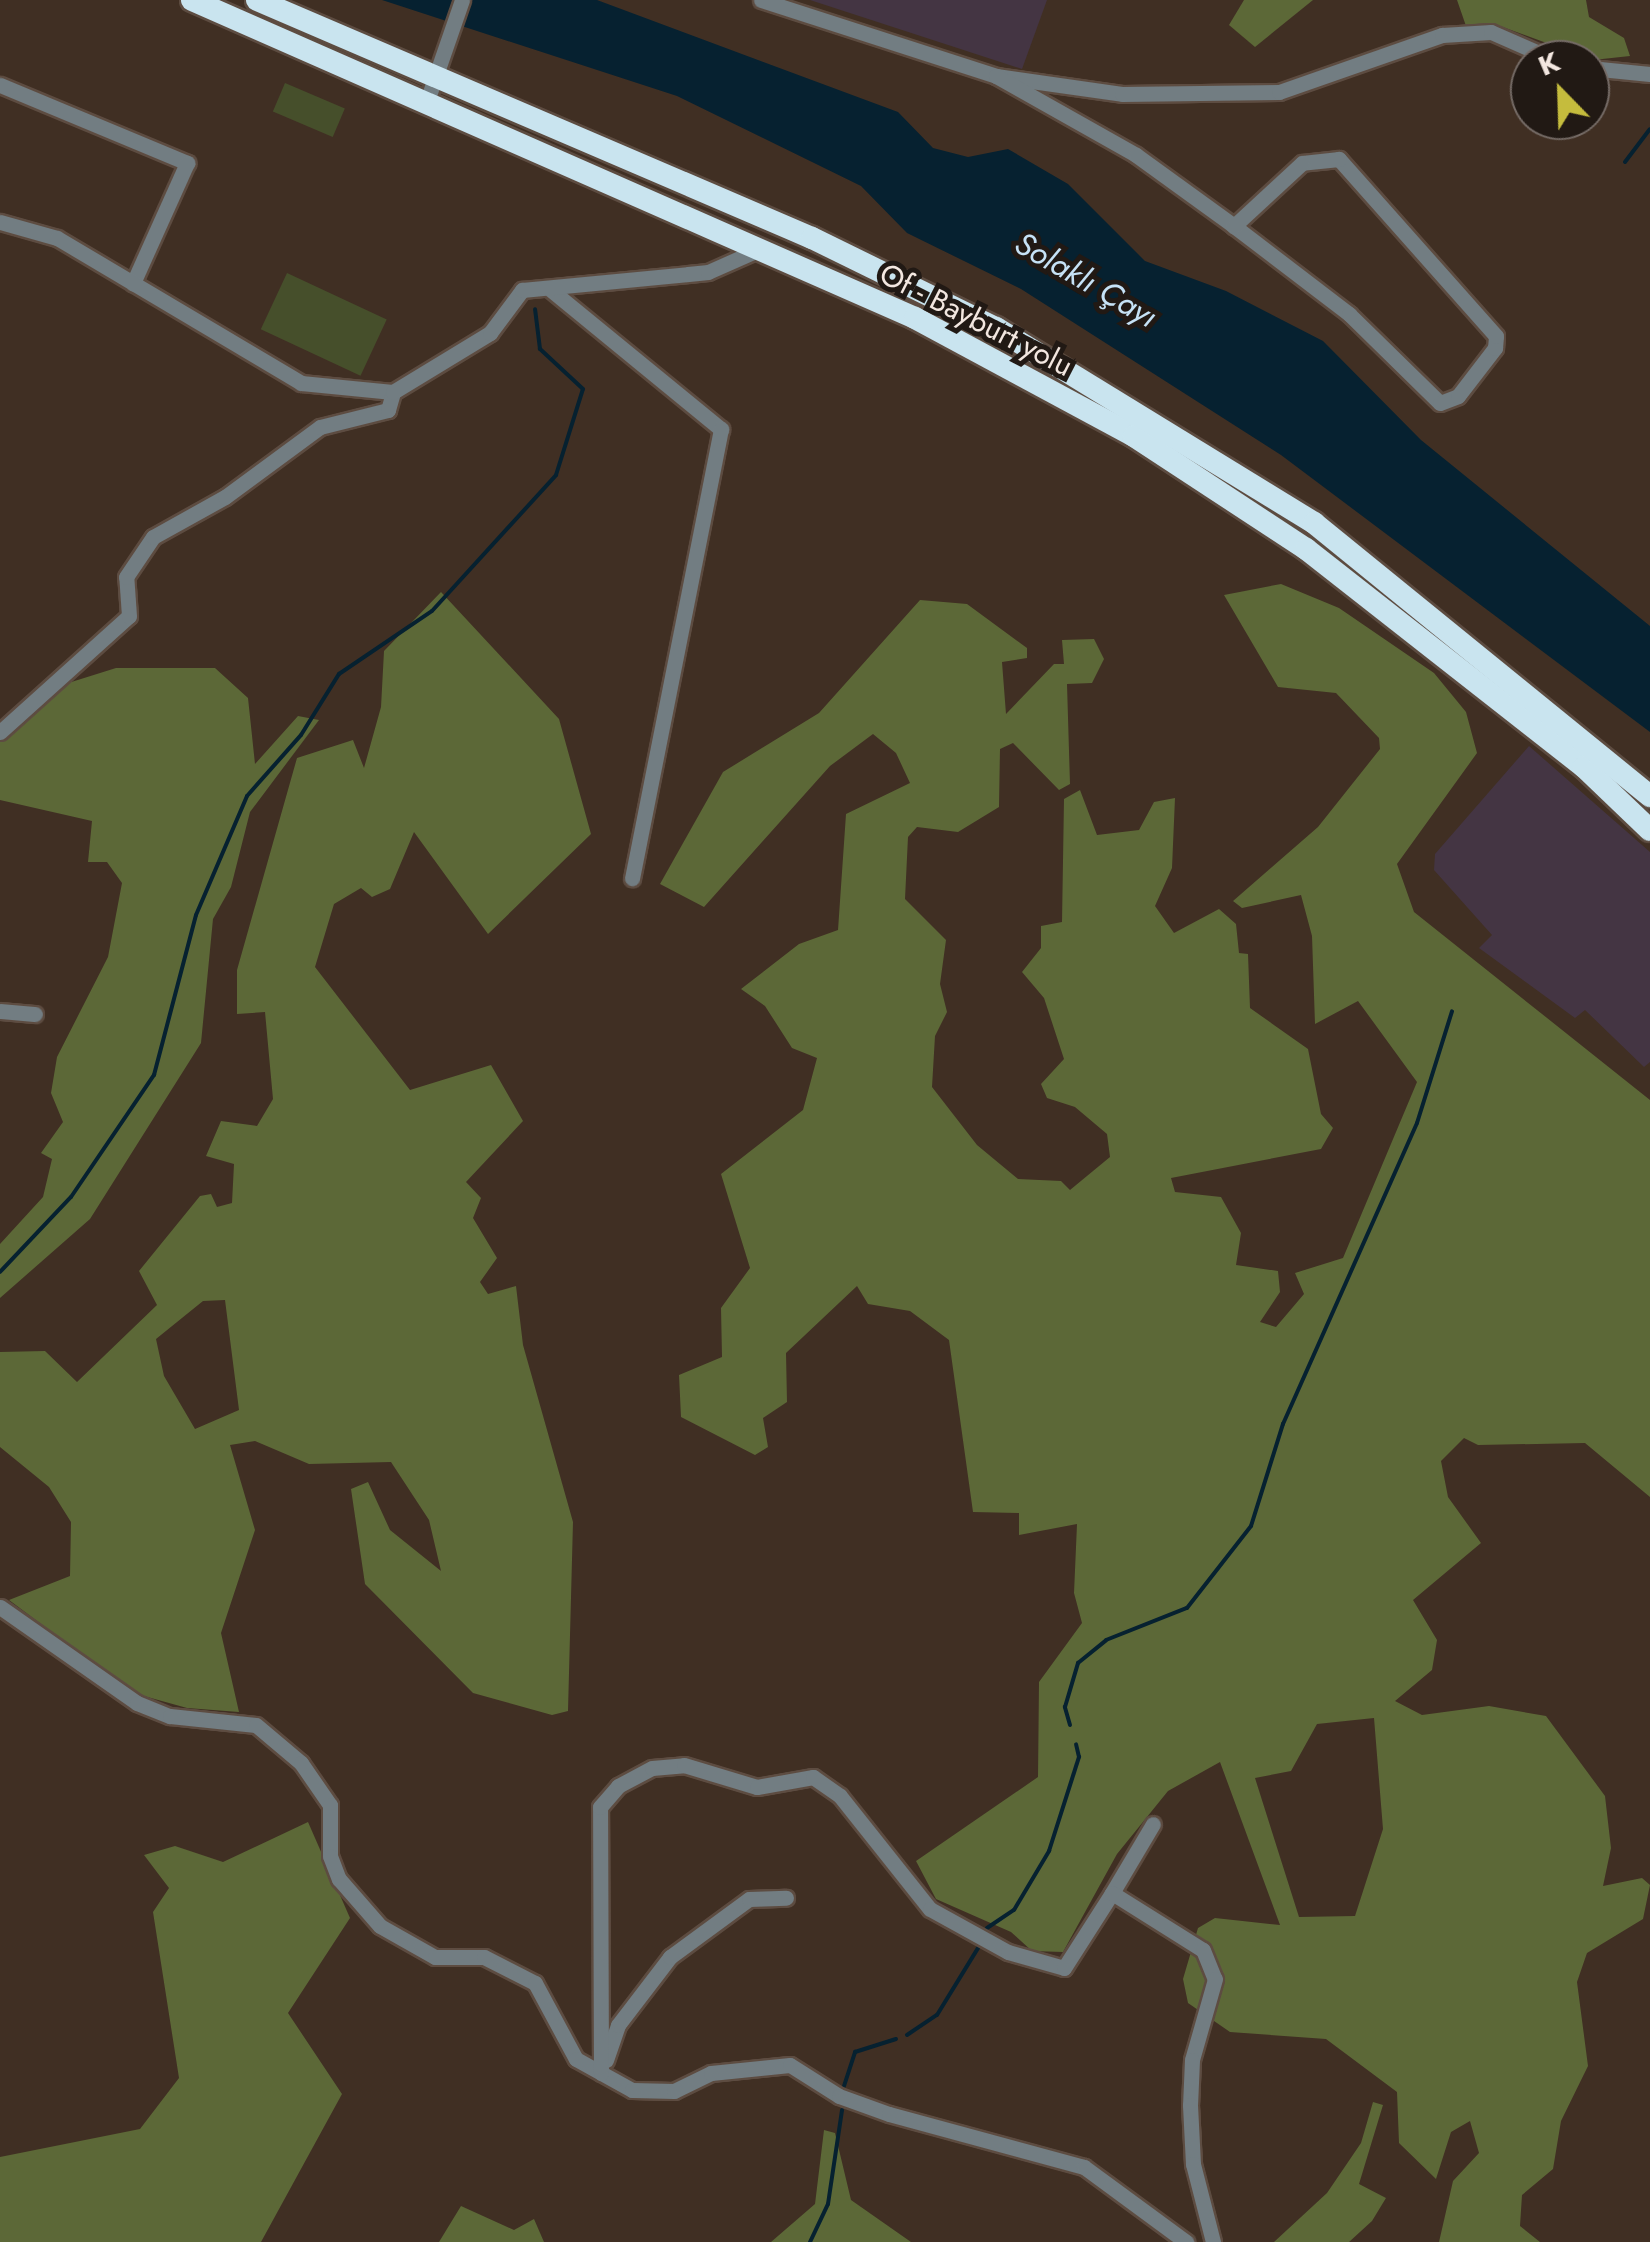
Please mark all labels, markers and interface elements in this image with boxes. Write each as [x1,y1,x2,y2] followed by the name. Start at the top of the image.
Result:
[1510,40,1610,140] north arrow
[1532,41,1566,86] text: K
[1008,224,1164,336] water label: Solaklı Çayı
[873,256,1079,384] street label: Of - Bayburt yolu

